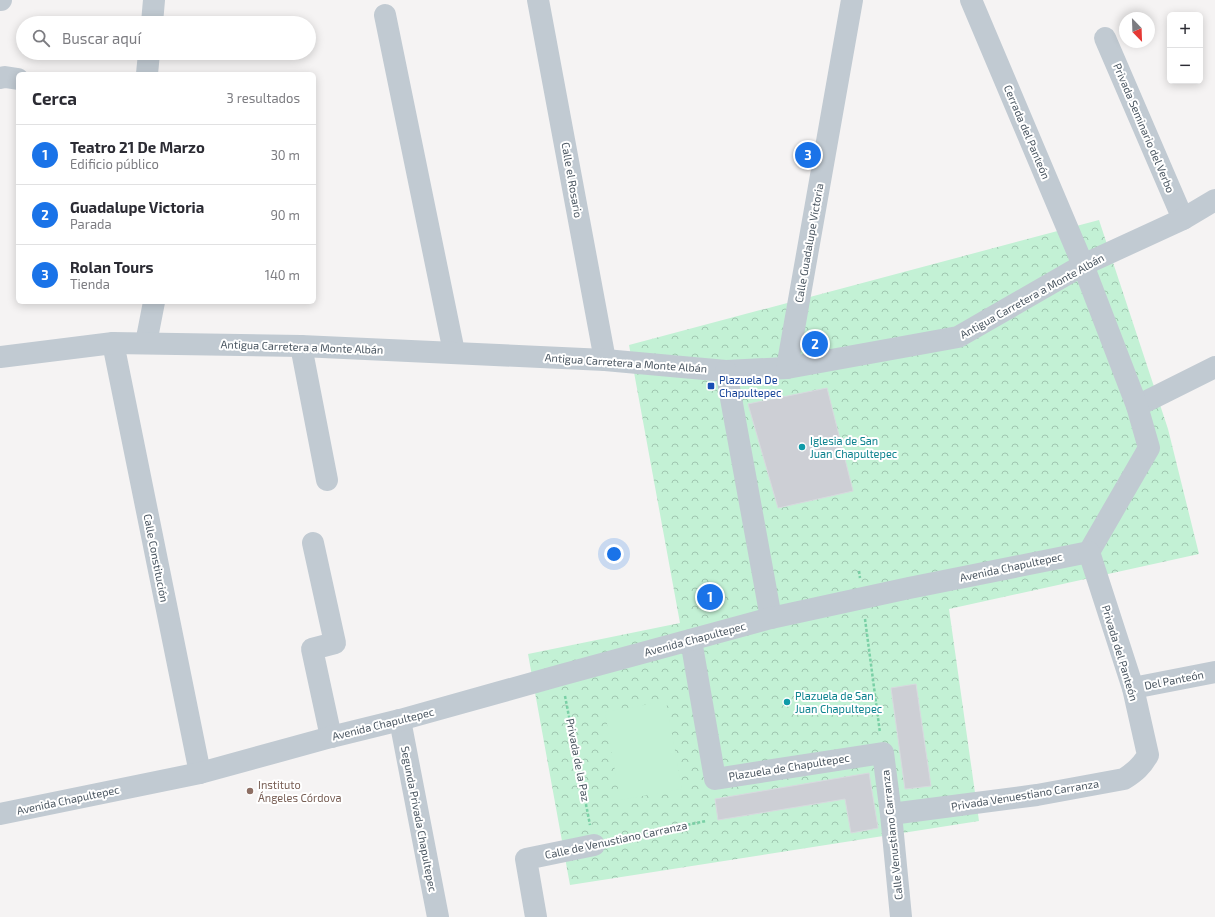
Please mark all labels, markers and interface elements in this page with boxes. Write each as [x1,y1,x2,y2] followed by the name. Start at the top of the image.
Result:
[1119,12,1155,48] north arrow
[1167,12,1203,84] map controls
[1167,12,1203,48] button: +
[16,16,316,60] search box
[30,27,52,49] icon: search
[62,29,141,47] text: Buscar aquí
[1167,48,1203,84] button: −
[1111,61,1178,195] street label: Privada Seminario del Verbo
[1002,83,1053,181] street label: Cerrada del Panteón
[32,88,77,108] text: Cerca
[227,90,300,106] text: 3 resultados
[70,138,205,156] text: Teatro 21 De Marzo
[795,140,821,170] pin: 3
[559,141,586,219] street label: Calle el Rosario
[42,147,48,163] text: 1
[271,147,300,163] text: 30 m
[70,156,159,172] text: Edificio público
[792,182,825,304] street label: Calle Guadalupe Victoria
[70,198,204,216] text: Guadalupe Victoria
[41,207,49,223] text: 2
[270,207,300,223] text: 90 m
[70,216,112,232] text: Parada
[957,250,1106,341] street label: Antigua Carretera a Monte Albán
[70,258,154,276] text: Rolan Tours
[41,267,49,283] text: 3
[265,267,300,283] text: 140 m
[70,276,110,292] text: Tienda
[802,329,828,359] pin: 2
[220,337,384,356] street label: Antigua Carretera a Monte Albán
[544,350,708,375] street label: Antigua Carretera a Monte Albán
[719,373,781,399] place label: Plazuela De Chapultepec
[706,381,716,391] marker: Plazuela De Chapultepec
[810,434,897,460] place label: Iglesia de San Juan Chapultepec
[797,442,807,452] marker: Iglesia de San Juan Chapultepec
[142,513,171,603] street label: Calle Constitución
[604,544,624,564] your location
[958,549,1063,584] street label: Avenida Chapultepec
[697,582,723,612] pin: 1
[1100,603,1141,702] street label: Privada del Panteón
[643,619,747,658] street label: Avenida Chapultepec
[1143,667,1205,692] street label: Del Panteón
[795,689,882,715] place label: Plazuela de San Juan Chapultepec
[782,697,792,707] marker: Plazuela de San Juan Chapultepec
[331,705,435,742] street label: Avenida Chapultepec
[564,717,593,803] street label: Privada de la Paz
[399,745,440,893] street label: Segunda Privada Chapultepec
[728,751,850,782] street label: Plazuela de Chapultepec
[878,769,905,901] street label: Calle Venustiano Carranza
[950,776,1100,813] street label: Privada Venuestiano Carranza
[258,778,342,804] place label: Instituto Ángeles Córdova
[15,782,120,817] street label: Avenida Chapultepec
[245,786,255,796] marker: Instituto Ángeles Córdova
[543,818,688,861] street label: Calle de Venustiano Carranza

